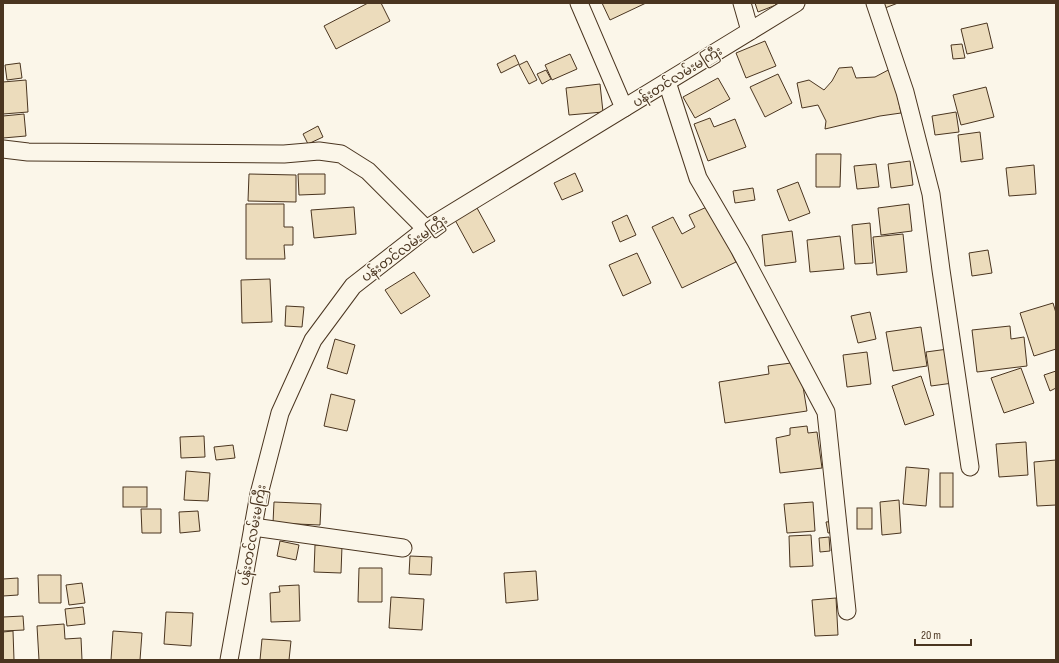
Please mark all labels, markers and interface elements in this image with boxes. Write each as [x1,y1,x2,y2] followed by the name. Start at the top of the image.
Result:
[629,42,726,113] street label: ပန်းတင်လမ်းမကြီး
[358,211,452,287] street label: ပန်းတင်လမ်းမကြီး
[235,483,272,587] street label: ပန်းတင်လမ်းမကြီး
[915,621,971,647] scale bar
[921,628,941,643] text: 20 m

